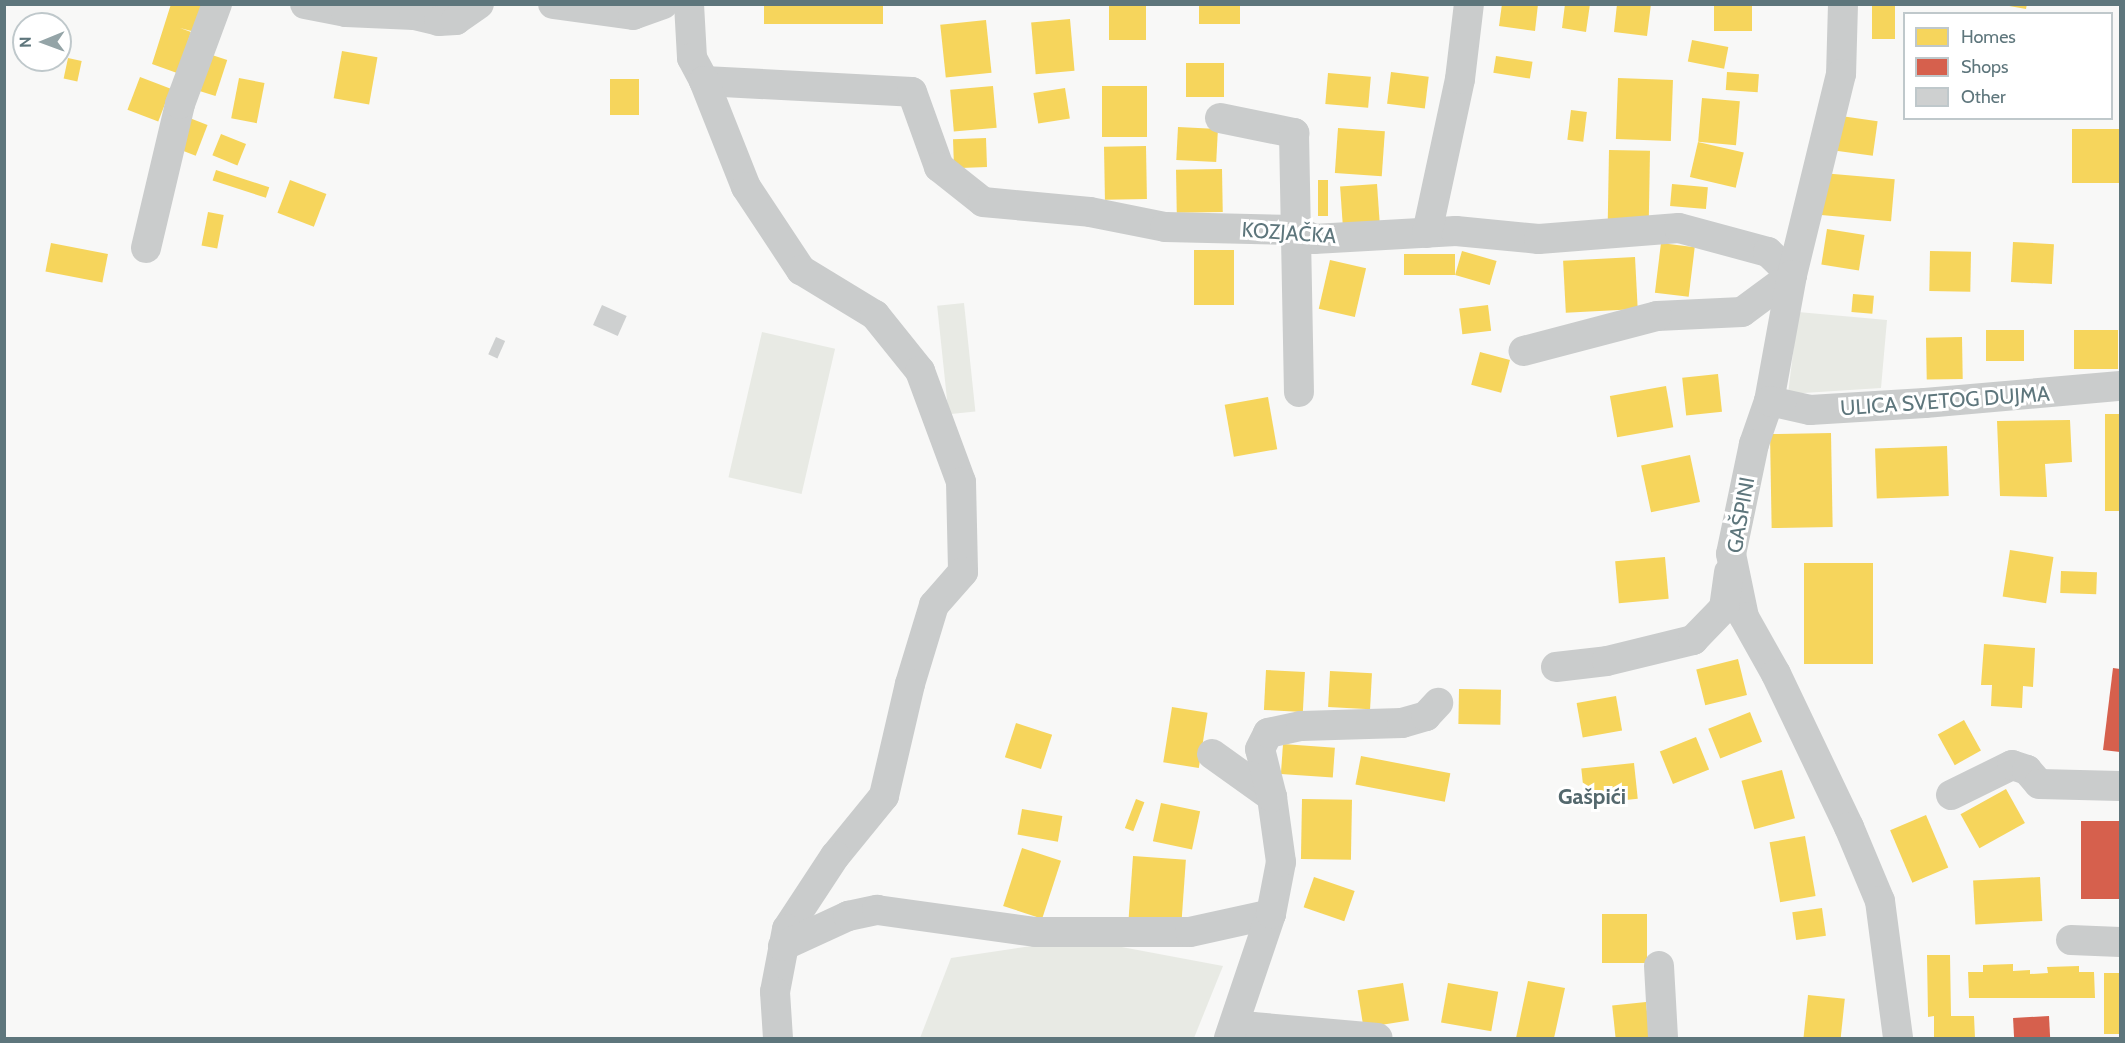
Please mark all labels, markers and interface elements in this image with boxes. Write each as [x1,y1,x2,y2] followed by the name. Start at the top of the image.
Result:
[12,12,72,72] north arrow
[1903,12,2113,120] legend
[1961,26,2016,48] text: Homes
[16,36,35,48] text: N
[1961,56,2009,78] text: Shops
[1961,86,2006,108] text: Other
[1241,217,1337,249] street label: KOZJAČKA
[1839,381,2051,421] street label: ULICA SVETOG DUJMA
[1722,475,1760,555] street label: GAŠPINI
[1558,784,1626,810] district label: Gašpići

